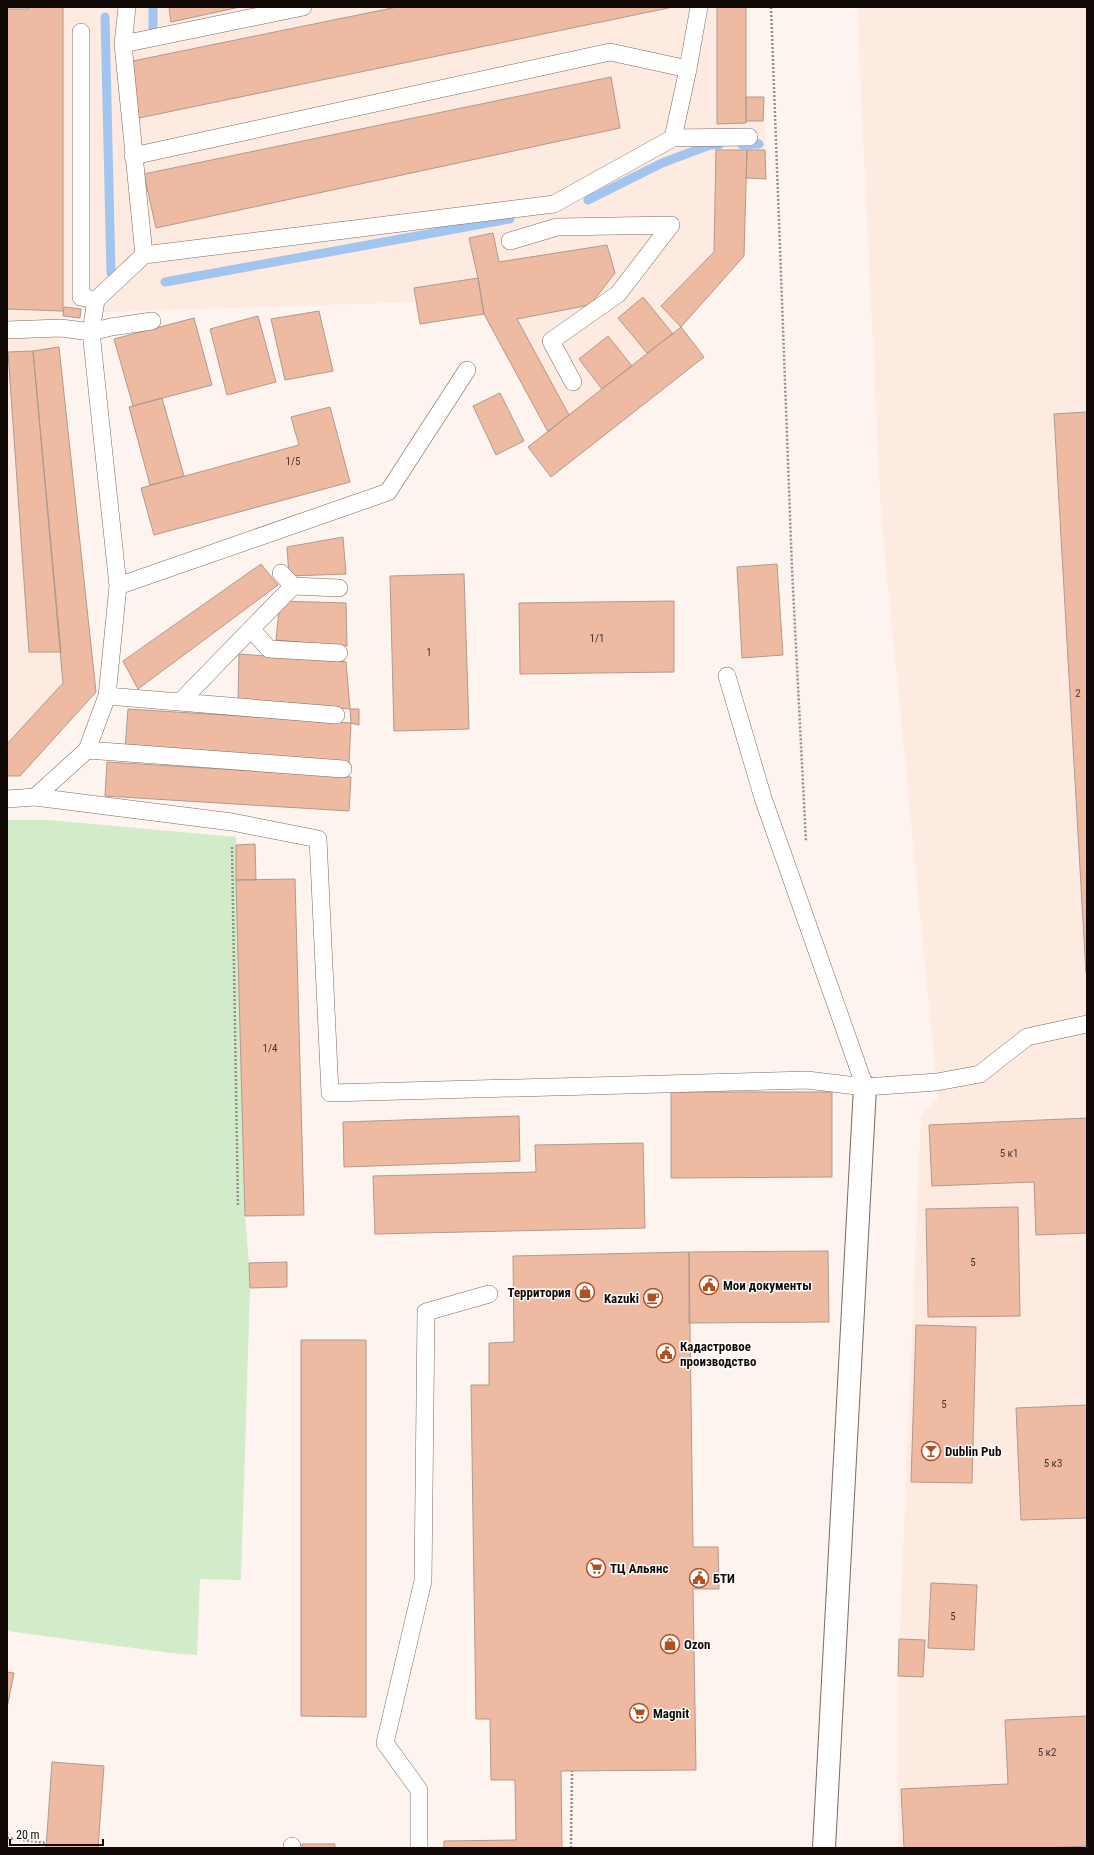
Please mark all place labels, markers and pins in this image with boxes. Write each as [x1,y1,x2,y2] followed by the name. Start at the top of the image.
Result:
[698,1274,720,1296] public building icon: Мои документы
[723,1278,812,1293] place label: Мои документы
[574,1281,596,1303] shop icon: Территория
[507,1285,571,1300] place label: Территория
[642,1287,664,1309] cafe icon: Kazuki
[604,1291,639,1306] place label: Kazuki
[680,1339,757,1369] place label: Кадастровое производство
[655,1342,677,1364] public building icon: Кадастровое производство
[920,1440,942,1462] bar icon: Dublin Pub
[945,1444,1001,1459] place label: Dublin Pub
[585,1557,607,1579] supermarket icon: ТЦ Альянс
[610,1561,668,1576] place label: ТЦ Альянс
[688,1567,710,1589] public building icon: БТИ
[713,1571,735,1586] place label: БТИ
[659,1633,681,1655] shop icon: Ozon
[684,1637,711,1652] place label: Ozon
[628,1702,650,1724] supermarket icon: Magnit
[653,1706,689,1721] place label: Magnit

